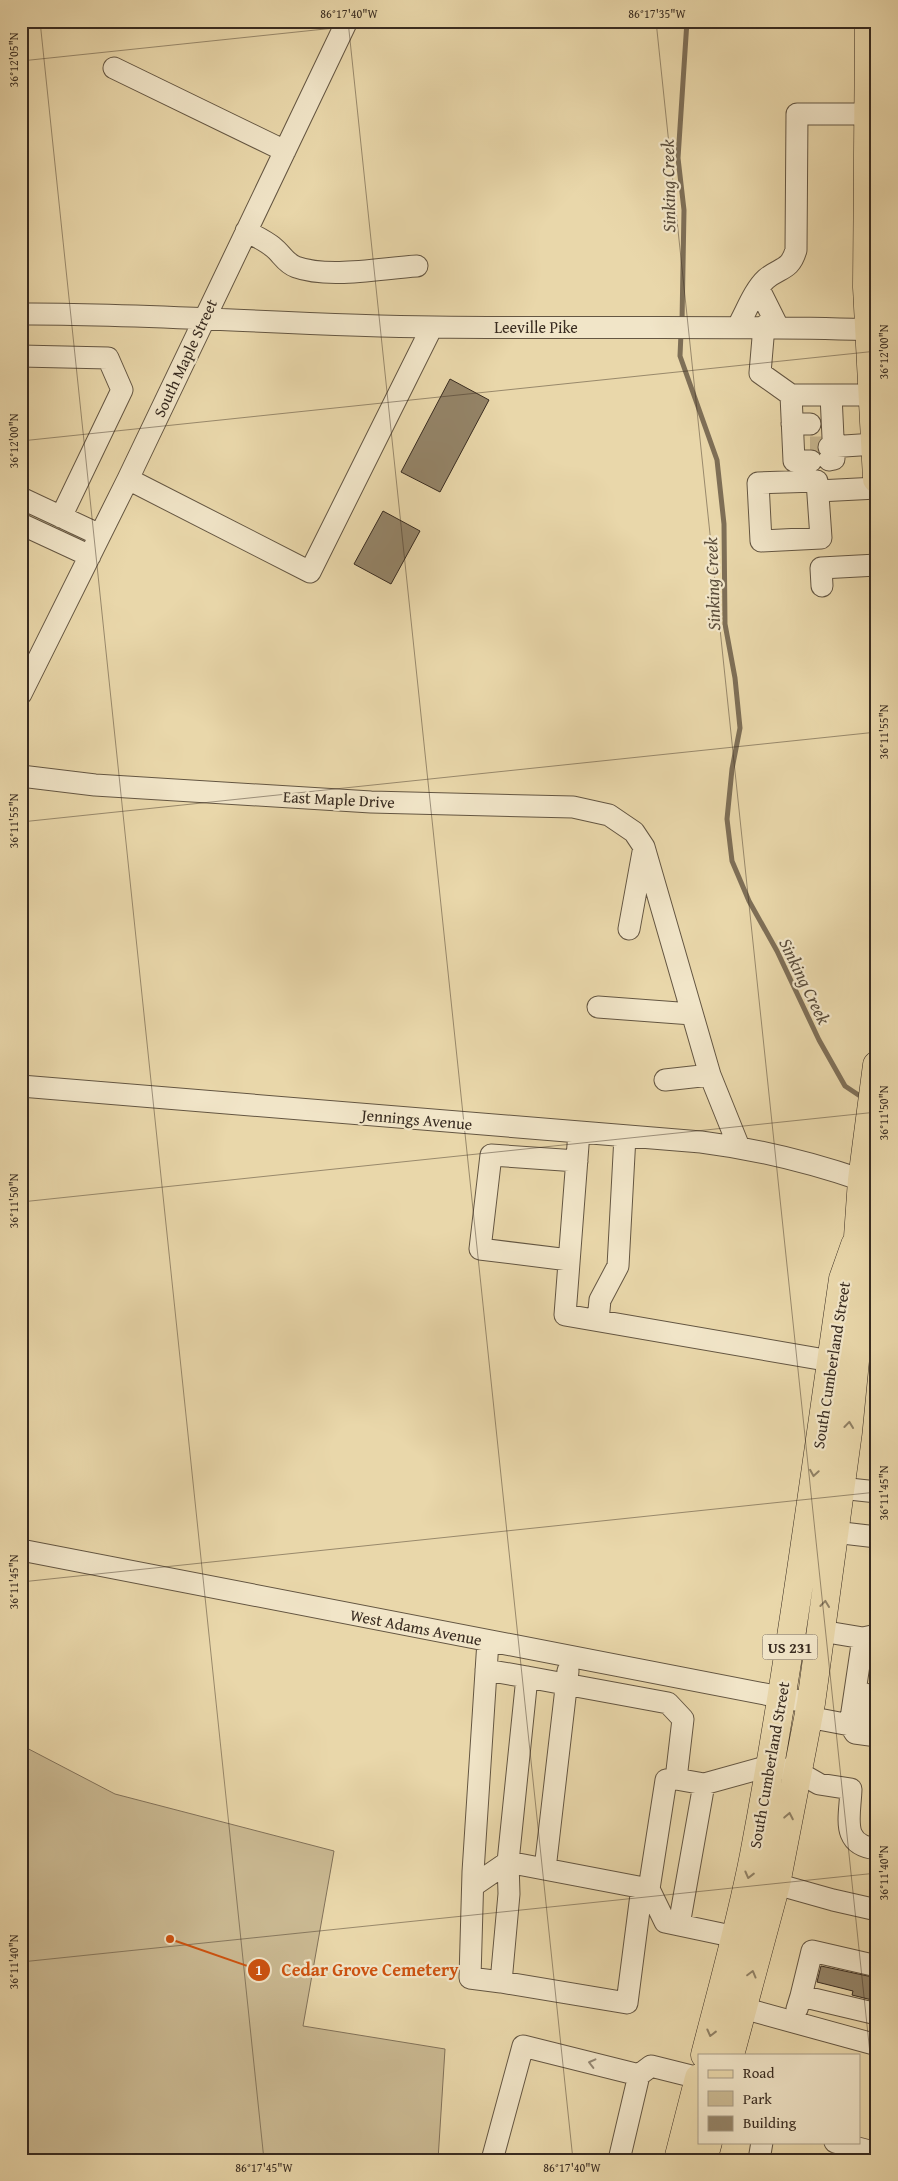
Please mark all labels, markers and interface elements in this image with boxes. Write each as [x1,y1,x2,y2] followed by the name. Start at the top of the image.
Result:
[320,5,379,22] text: 86°17'40"W
[628,5,687,22] text: 86°17'35"W
[5,32,22,88] text: 36°12'05"N
[654,138,682,233] water label: Sinking Creek
[147,295,223,421] street label: South Maple Street
[494,315,578,339] street label: Leeville Pike
[875,324,892,380] text: 36°12'00"N
[5,413,22,469] text: 36°12'00"N
[697,536,727,631] water label: Sinking Creek
[875,704,892,760] text: 36°11'55"N
[282,784,396,814] street label: East Maple Drive
[5,793,22,849] text: 36°11'55"N
[772,933,838,1030] water label: Sinking Creek
[875,1085,892,1141] text: 36°11'50"N
[359,1102,473,1136] street label: Jennings Avenue
[5,1173,22,1229] text: 36°11'50"N
[806,1279,856,1450] street label: South Cumberland Street
[843,1421,854,1429] one-way arrow
[875,1465,892,1521] text: 36°11'45"N
[809,1470,820,1478] one-way arrow
[5,1554,22,1610] text: 36°11'45"N
[819,1600,830,1608] one-way arrow
[348,1602,484,1652] street label: West Adams Avenue
[762,1634,818,1660] road number: US 231
[742,1679,796,1850] street label: South Cumberland Street
[784,1811,794,1820] one-way arrow
[875,1845,892,1901] text: 36°11'40"N
[744,1871,755,1880] one-way arrow
[5,1934,22,1990] text: 36°11'40"N
[246,1953,468,1986] callout: Cedar Grove Cemetery
[281,1956,459,1983] text: Cedar Grove Cemetery
[255,1959,263,1980] text: 1
[746,1970,756,1978] one-way arrow
[706,2029,716,2037] one-way arrow
[698,2054,860,2144] legend
[587,2058,596,2069] one-way arrow
[743,2062,774,2083] text: Road
[743,2088,772,2109] text: Park
[743,2112,797,2133] text: Building
[235,2159,294,2176] text: 86°17'45"W
[543,2159,602,2176] text: 86°17'40"W

